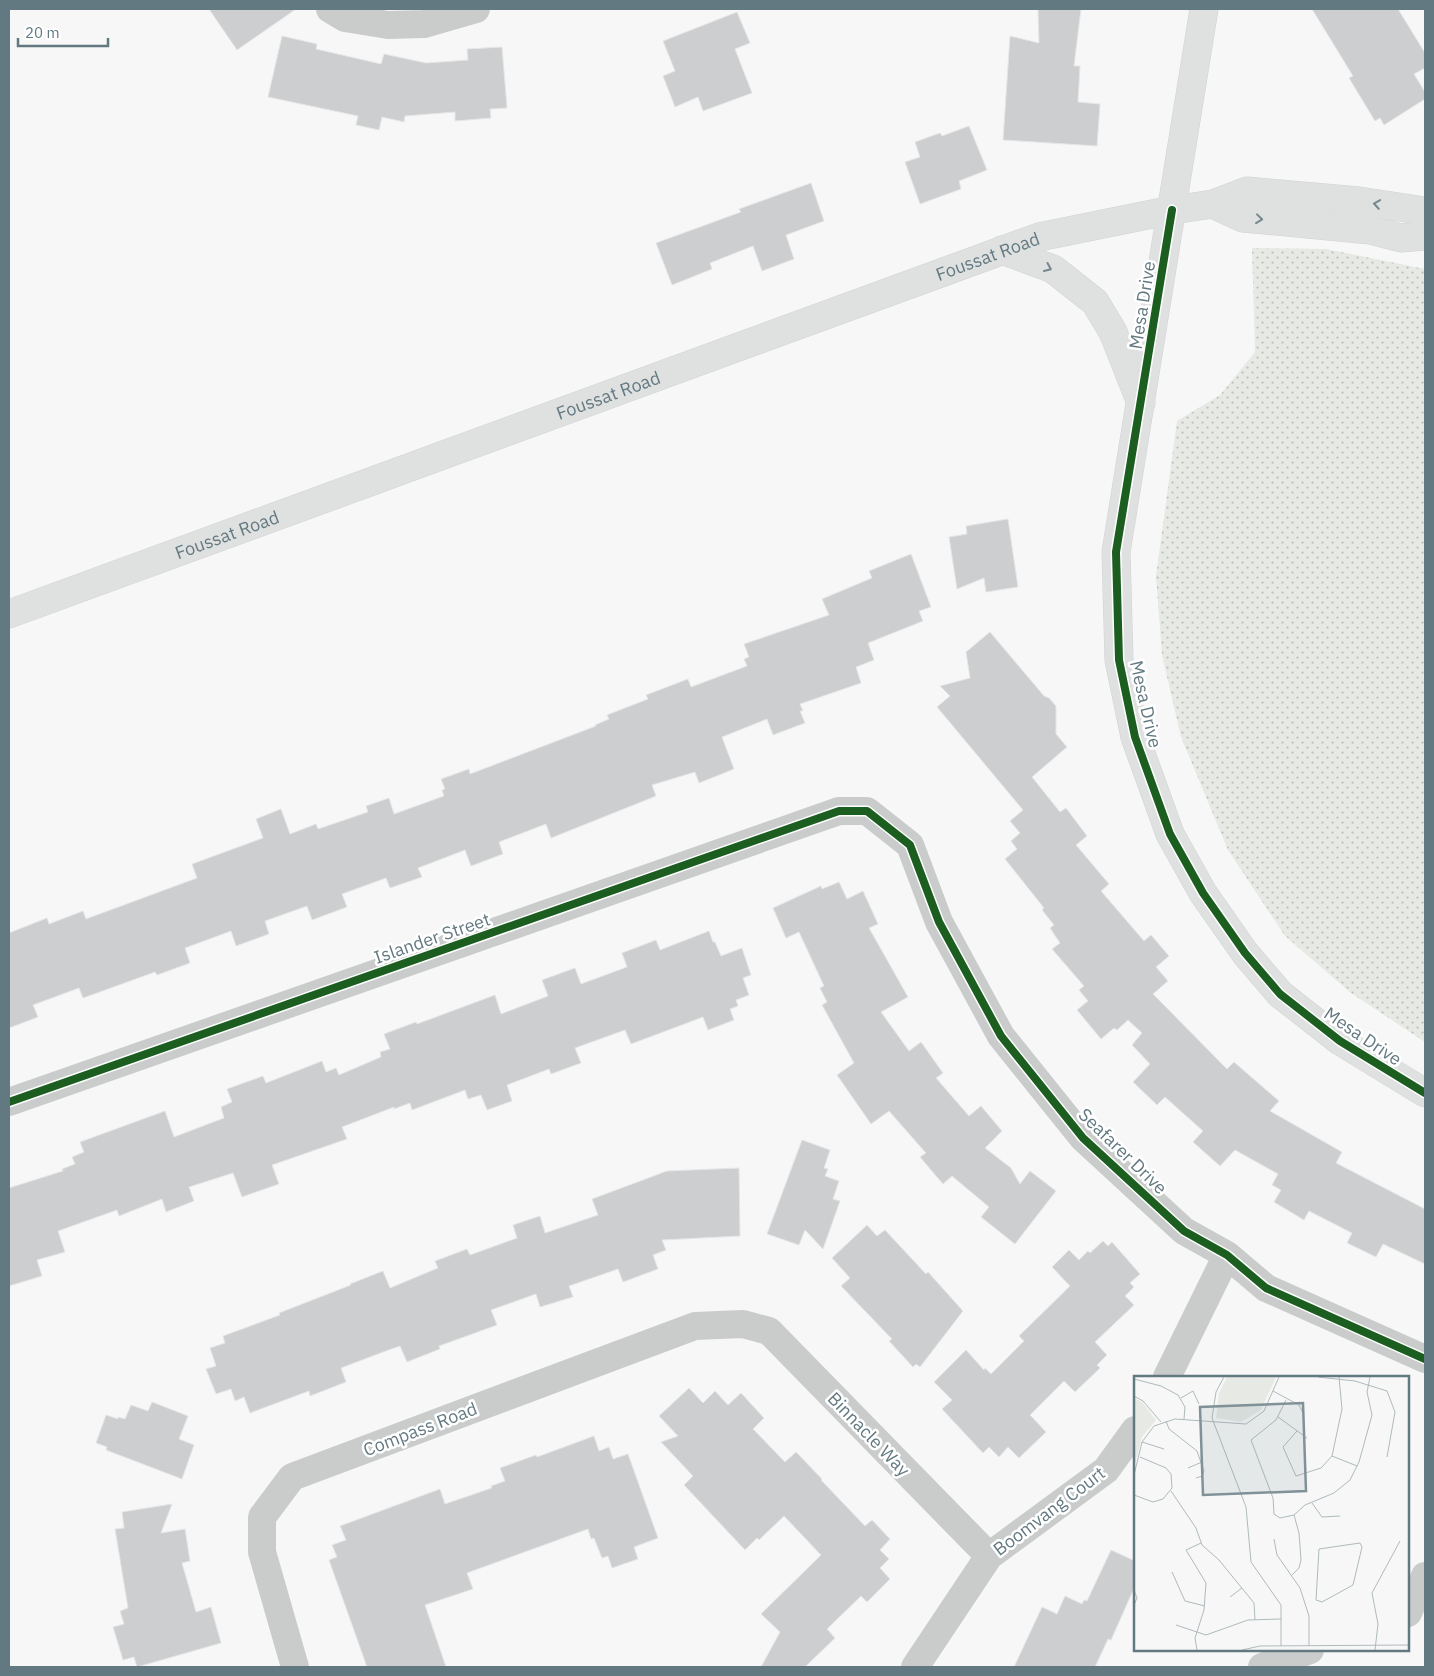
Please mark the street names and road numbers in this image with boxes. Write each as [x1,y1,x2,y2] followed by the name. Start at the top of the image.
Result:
[932,226,1043,285] street label: Foussat Road
[1124,259,1160,351] street label: Mesa Drive
[553,365,663,424] street label: Foussat Road
[172,505,282,564] street label: Foussat Road
[1125,658,1167,750] street label: Mesa Drive
[371,907,493,969] street label: Islander Street
[1320,1002,1406,1070] street label: Mesa Drive
[1074,1103,1172,1199] street label: Seafarer Drive
[823,1387,915,1481] street label: Binnacle Way
[360,1397,480,1461] street label: Compass Road
[988,1461,1110,1561] street label: Boomvang Court

